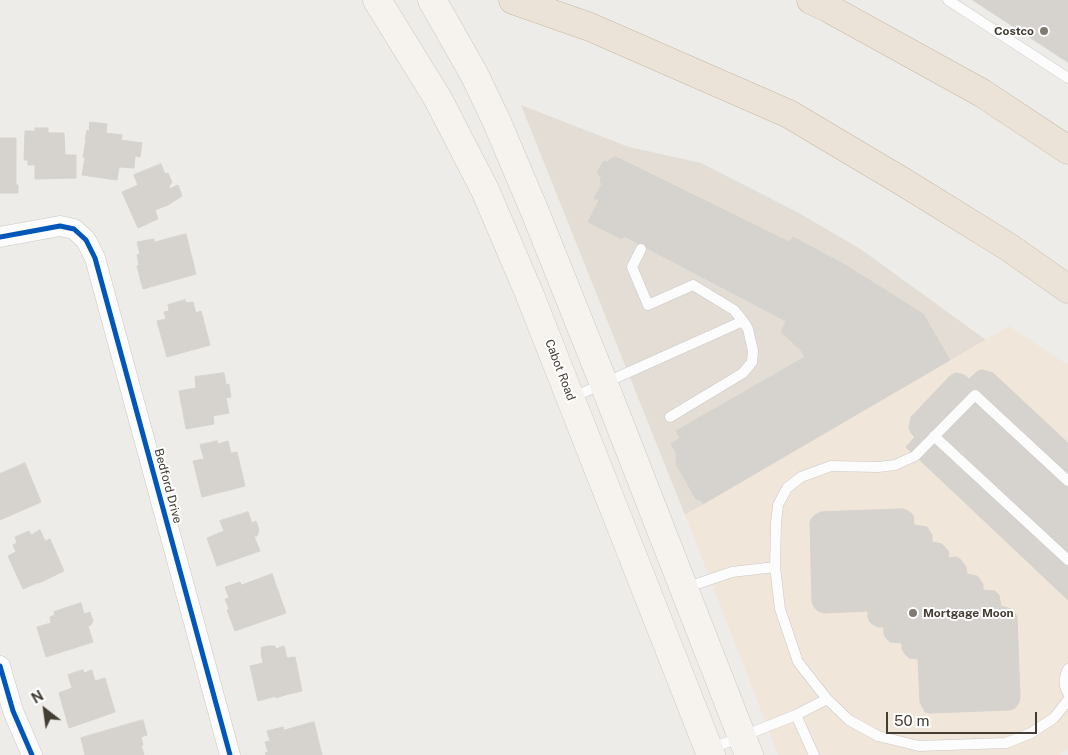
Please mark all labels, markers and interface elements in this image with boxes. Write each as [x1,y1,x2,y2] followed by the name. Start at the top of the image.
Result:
[994,24,1034,38] place label: Costco
[1038,25,1050,37] marker: Costco
[542,337,578,403] street label: Cabot Road
[151,447,185,525] street label: Bedford Drive
[923,606,1014,620] place label: Mortgage Moon
[907,607,919,619] marker: Mortgage Moon
[20,685,70,735] north arrow
[29,687,46,707] text: N
[888,702,1039,734] scale bar
[894,712,929,729] text: 50 m

